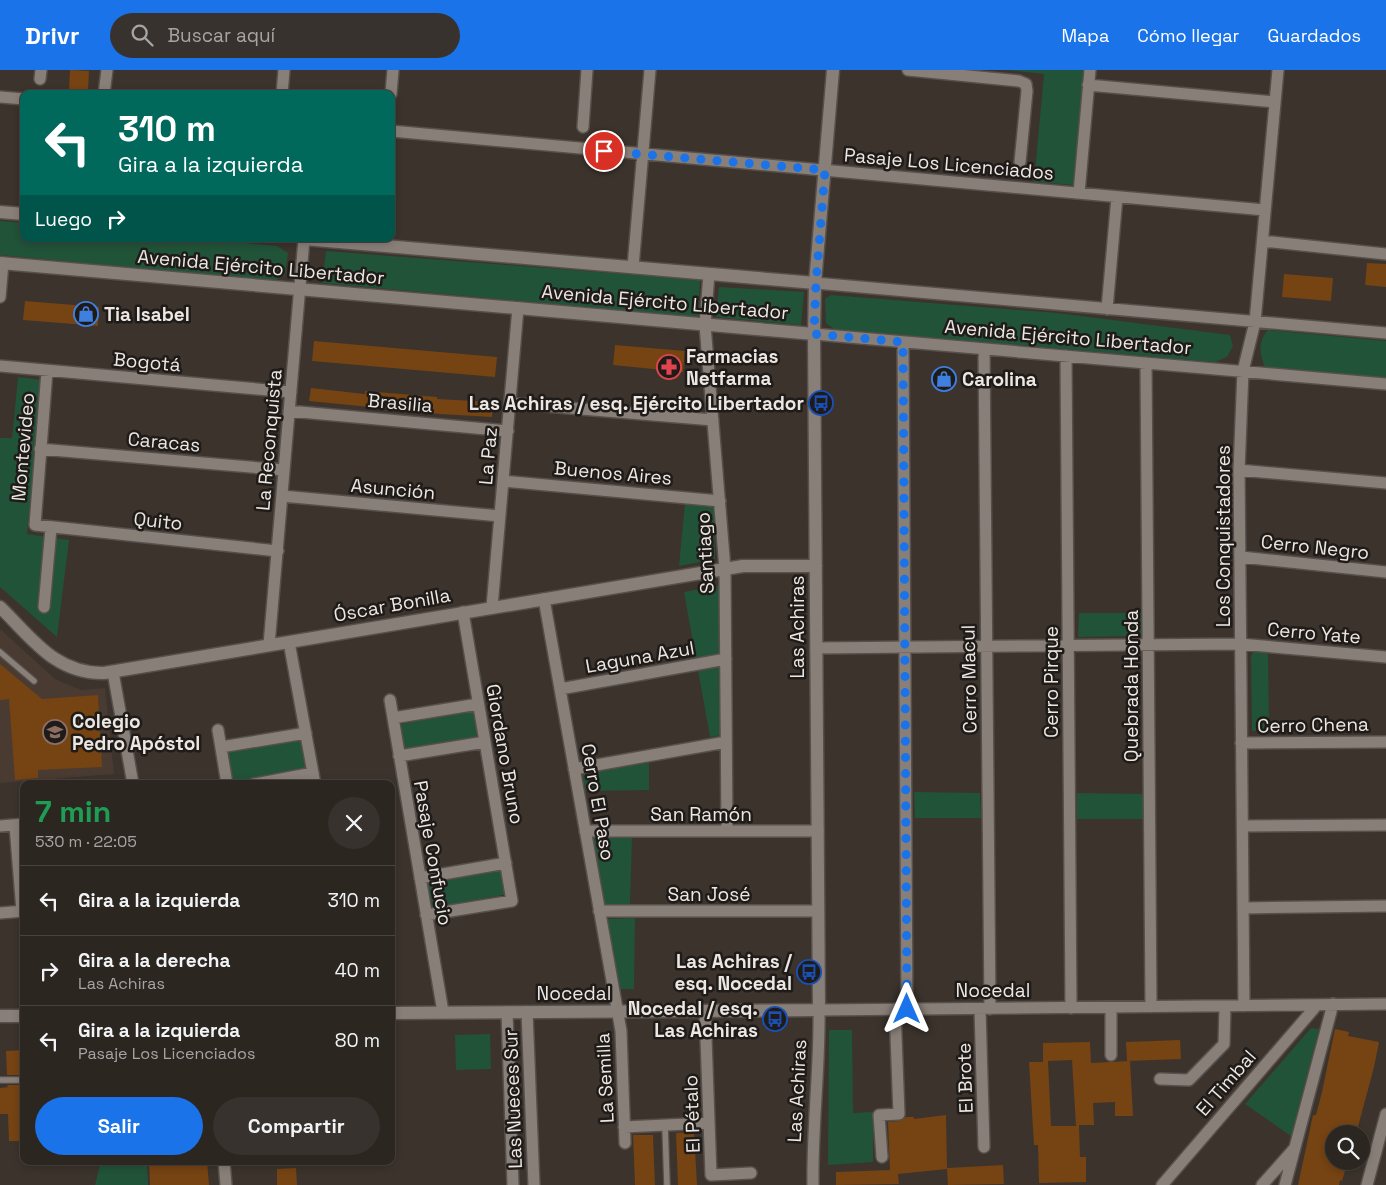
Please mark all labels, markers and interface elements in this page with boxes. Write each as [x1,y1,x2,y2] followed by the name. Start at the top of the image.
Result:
[110,13,460,58] search box
[25,20,80,51] text: Drivr
[128,21,156,49] icon: search
[168,23,275,48] text: Buscar aquí
[1061,24,1109,47] text: Mapa
[1137,24,1239,47] text: Cómo llegar
[1267,24,1361,47] text: Guardados
[118,107,216,151] text: 310 m
[35,110,100,175] icon: left
[583,130,625,172] pin
[590,137,618,165] icon: arrive
[843,142,1055,186] street label: Pasaje Los Licenciados
[118,150,303,178] text: Gira a la izquierda
[102,205,130,233] icon: right
[35,207,92,232] text: Luego
[137,244,385,290] street label: Avenida Ejército Libertador
[541,279,789,325] street label: Avenida Ejército Libertador
[73,301,99,327] shop icon: Tia Isabel
[104,302,190,327] place label: Tia Isabel
[944,314,1192,360] street label: Avenida Ejército Libertador
[686,344,779,391] place label: Farmacias Netfarma
[112,347,182,377] street label: Bogotá
[656,354,682,380] pharmacy icon: Farmacias Netfarma
[931,366,957,392] shop icon: Carolina
[962,367,1037,392] place label: Carolina
[250,368,288,512] street label: La Reconquista
[366,388,434,418] street label: Brasilia
[808,390,834,416] bus stop icon: Las Achiras / esq. Ejército Libertador
[469,391,804,416] place label: Las Achiras / esq. Ejército Libertador
[6,392,40,502] street label: Montevideo
[127,426,201,458] street label: Caracas
[473,426,503,486] street label: La Paz
[1211,445,1236,627] street label: Los Conquistadores
[553,455,673,491] street label: Buenos Aires
[350,473,436,505] street label: Asunción
[132,506,184,536] street label: Quito
[690,511,720,595] street label: Santiago
[1260,529,1370,565] street label: Cerro Negro
[785,575,810,679] street label: Las Achiras
[332,582,452,628] street label: Óscar Bonilla
[1119,610,1144,762] street label: Quebrada Honda
[1266,616,1362,650] street label: Cerro Yate
[956,624,982,734] street label: Cerro Macul
[1039,626,1064,738] street label: Cerro Pirque
[584,635,696,679] street label: Laguna Azul
[480,682,530,826] street label: Giordano Bruno
[72,709,200,756] place label: Colegio Pedro Apóstol
[1257,712,1369,738] street label: Cerro Chena
[42,719,68,745] school or university icon: Colegio Pedro Apóstol
[575,742,621,862] street label: Cerro El Paso
[408,779,458,927] street label: Pasaje Confucio
[35,792,111,831] text: 7 min
[328,797,380,849] button: close
[650,802,752,827] street label: San Ramón
[35,831,137,852] text: 530 m · 22:05
[668,882,750,907] street label: San José
[35,887,63,915] icon: left
[78,888,240,913] text: Gira a la izquierda
[327,888,380,913] text: 310 m
[78,948,230,973] text: Gira a la derecha
[674,949,793,996] place label: Las Achiras / esq. Nocedal
[35,957,63,985] icon: right
[335,958,380,983] text: 40 m
[796,959,822,985] bus stop icon: Las Achiras / esq. Nocedal
[78,973,165,994] text: Las Achiras
[956,978,1030,1003] street label: Nocedal
[537,981,611,1006] street label: Nocedal
[880,982,932,1034] position arrow
[628,996,758,1043] place label: Nocedal / esq. Las Achiras
[762,1006,788,1032] bus stop icon: Nocedal / esq. Las Achiras
[78,1018,240,1043] text: Gira a la izquierda
[35,1027,63,1055] icon: left
[335,1028,380,1053] text: 80 m
[498,1029,528,1169] street label: Las Nueces Sur
[590,1032,620,1124] street label: La Semilla
[782,1039,812,1143] street label: Las Achiras
[951,1042,979,1114] street label: El Brote
[78,1043,255,1064] text: Pasaje Los Licenciados
[1190,1045,1262,1121] street label: El Timbal
[678,1074,706,1154] street label: El Pétalo
[35,1097,203,1155] button: Salir
[213,1097,380,1155] button: Compartir
[1325,1125,1370,1170] map controls
[1325,1125,1370,1170] button: search

